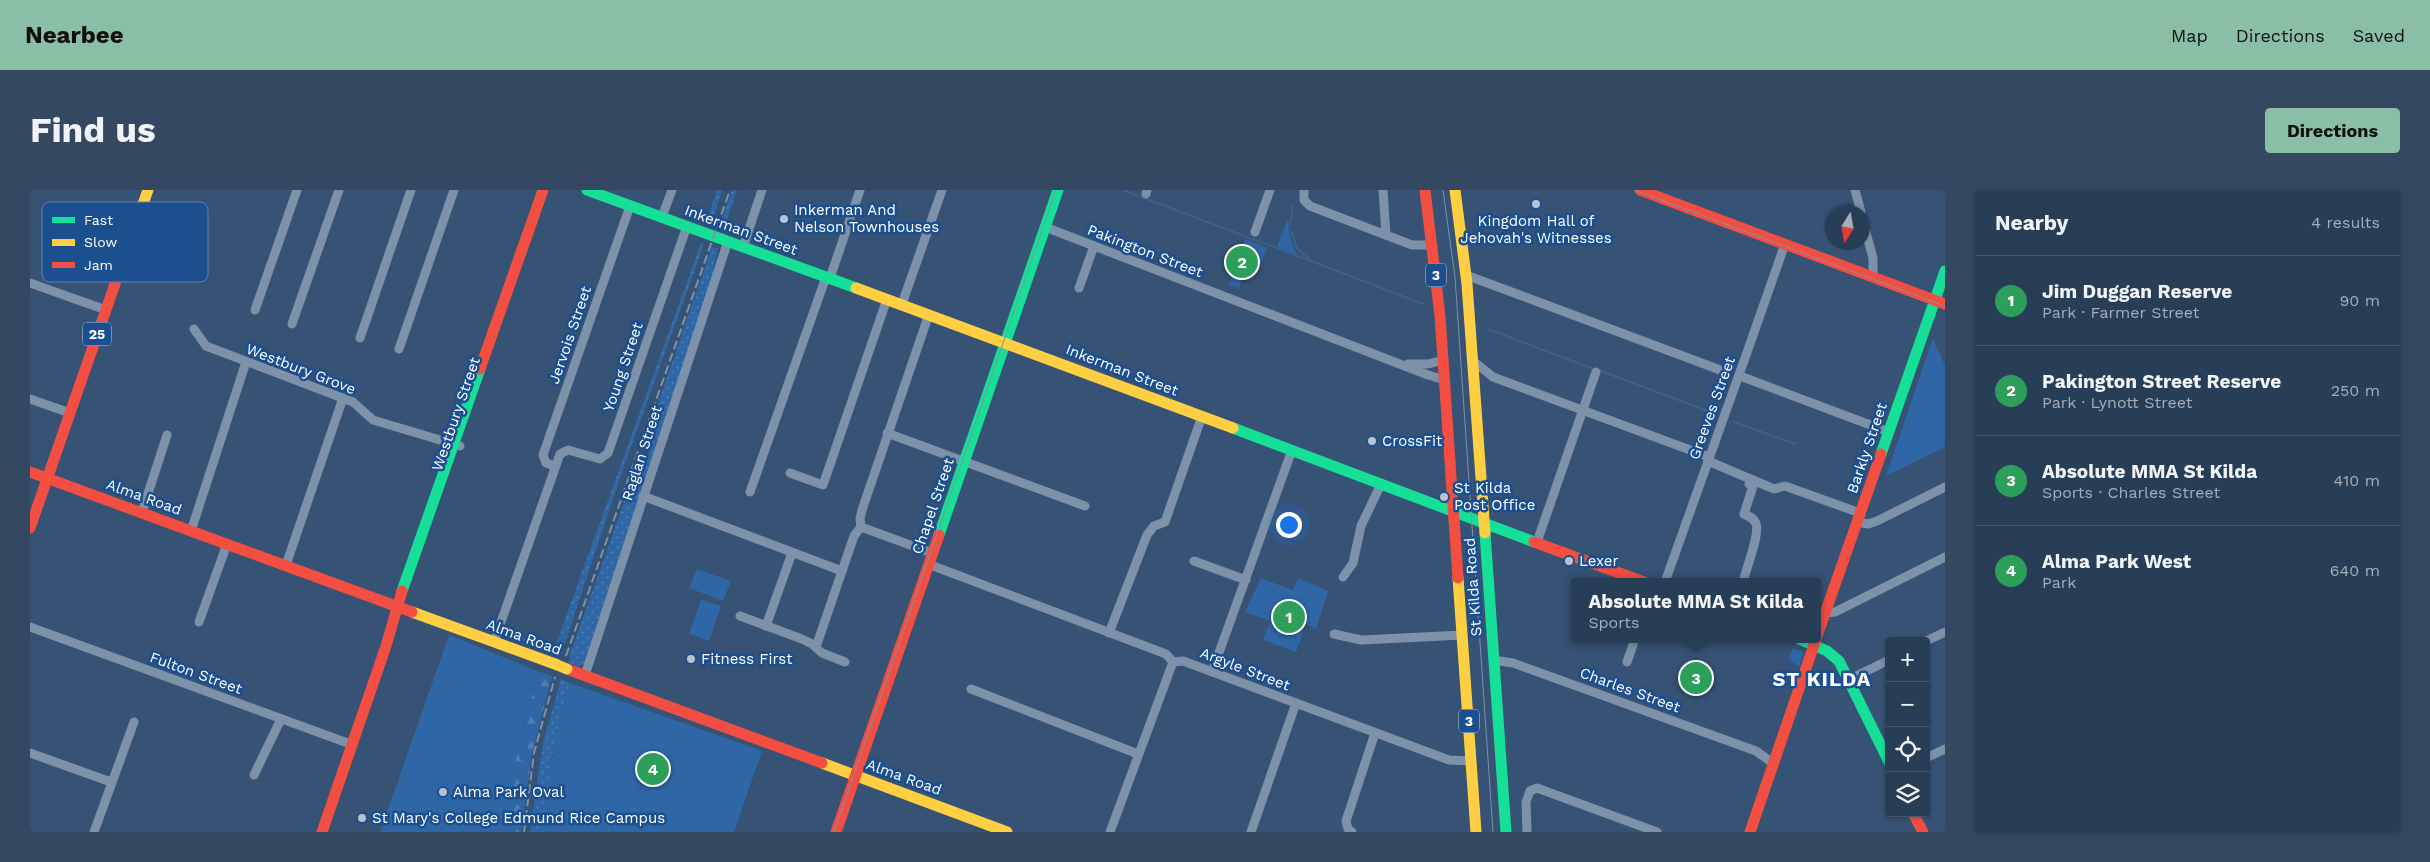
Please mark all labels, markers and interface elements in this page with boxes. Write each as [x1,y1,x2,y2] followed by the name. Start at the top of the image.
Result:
[25,21,124,49] text: Nearbee
[2171,25,2208,46] text: Map
[2236,25,2325,46] text: Directions
[2353,25,2405,46] text: Saved
[2265,108,2400,153] button: Directions
[30,109,156,151] text: Find us
[1530,198,1542,210] marker: Kingdom Hall of Jehovah's Witnesses
[682,201,801,259] street label: Inkerman Street
[794,201,939,236] place label: Inkerman And Nelson Townhouses
[42,202,208,282] legend
[1825,205,1870,250] north arrow
[1995,210,2068,235] text: Nearby
[84,212,113,228] text: Fast
[1460,212,1612,247] place label: Kingdom Hall of Jehovah's Witnesses
[778,213,790,225] marker: Inkerman And Nelson Townhouses
[2311,213,2380,232] text: 4 results
[1085,221,1206,282] street label: Pakington Street
[84,234,117,250] text: Slow
[1226,243,1258,281] pin: 2
[84,257,113,273] text: Jam
[1426,264,1446,286] road number: 3
[2042,280,2232,303] text: Jim Duggan Reserve
[545,283,595,386] street label: Jervois Street
[2008,291,2014,310] text: 1
[2339,291,2380,310] text: 90 m
[2042,303,2199,322] text: Park · Farmer Street
[599,319,647,414] street label: Young Street
[83,322,111,346] road number: 25
[244,340,358,398] street label: Westbury Grove
[1063,340,1181,400] street label: Inkerman Street
[1685,353,1739,462] street label: Greeves Street
[428,354,484,473] street label: Westbury Street
[2042,370,2281,393] text: Pakington Street Reserve
[2006,381,2016,400] text: 2
[2331,381,2380,400] text: 250 m
[2042,393,2192,412] text: Park · Lynott Street
[1843,400,1891,496] street label: Barkly Street
[618,402,666,503] street label: Raglan Street
[1382,432,1443,450] place label: CrossFit
[1366,435,1378,447] marker: CrossFit
[908,455,958,556] street label: Chapel Street
[2042,460,2257,483] text: Absolute MMA St Kilda
[2006,471,2016,490] text: 3
[2334,471,2380,490] text: 410 m
[104,475,184,519] street label: Alma Road
[1454,479,1535,514] place label: St Kilda Post Office
[2042,483,2220,502] text: Sports · Charles Street
[1438,491,1450,503] marker: St Kilda Post Office
[1276,512,1302,538] your location
[1461,537,1485,637] street label: St Kilda Road
[2042,550,2191,573] text: Alma Park West
[1579,552,1619,570] place label: Lexer
[1563,555,1575,567] marker: Lexer
[2006,561,2016,580] text: 4
[2330,561,2380,580] text: 640 m
[2042,573,2076,592] text: Park
[1571,578,1821,643] popup
[1588,590,1804,613] text: Absolute MMA St Kilda
[1273,598,1305,636] pin: 1
[1588,613,1639,632] text: Sports
[484,615,564,659] street label: Alma Road
[1885,637,1930,817] map controls
[1885,637,1930,682] button: +
[1197,644,1293,695] street label: Argyle Street
[147,648,245,698] street label: Fulton Street
[701,650,793,668] place label: Fitness First
[685,653,697,665] marker: Fitness First
[1680,659,1712,697] pin: 3
[1577,663,1683,717] street label: Charles Street
[1773,667,1871,691] district label: ST KILDA
[1885,682,1930,727] button: −
[1459,710,1479,732] road number: 3
[1885,727,1930,772] button: locate
[637,750,669,788] pin: 4
[864,755,944,799] street label: Alma Road
[1885,772,1930,817] button: layers
[453,783,564,801] place label: Alma Park Oval
[437,786,449,798] marker: Alma Park Oval
[372,809,665,827] place label: St Mary's College Edmund Rice Campus
[356,812,368,824] marker: St Mary's College Edmund Rice Campus

